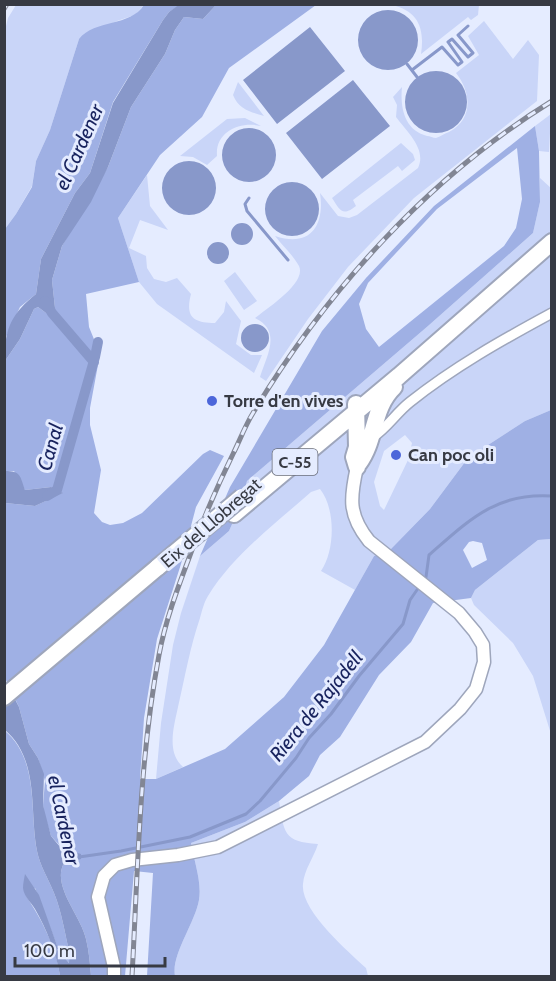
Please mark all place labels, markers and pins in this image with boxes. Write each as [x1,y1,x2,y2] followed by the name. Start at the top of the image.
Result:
[224,390,344,412] place label: Torre d'en vives
[205,394,219,408] marker: Torre d'en vives
[408,444,494,466] place label: Can poc oli
[389,448,403,462] marker: Can poc oli

